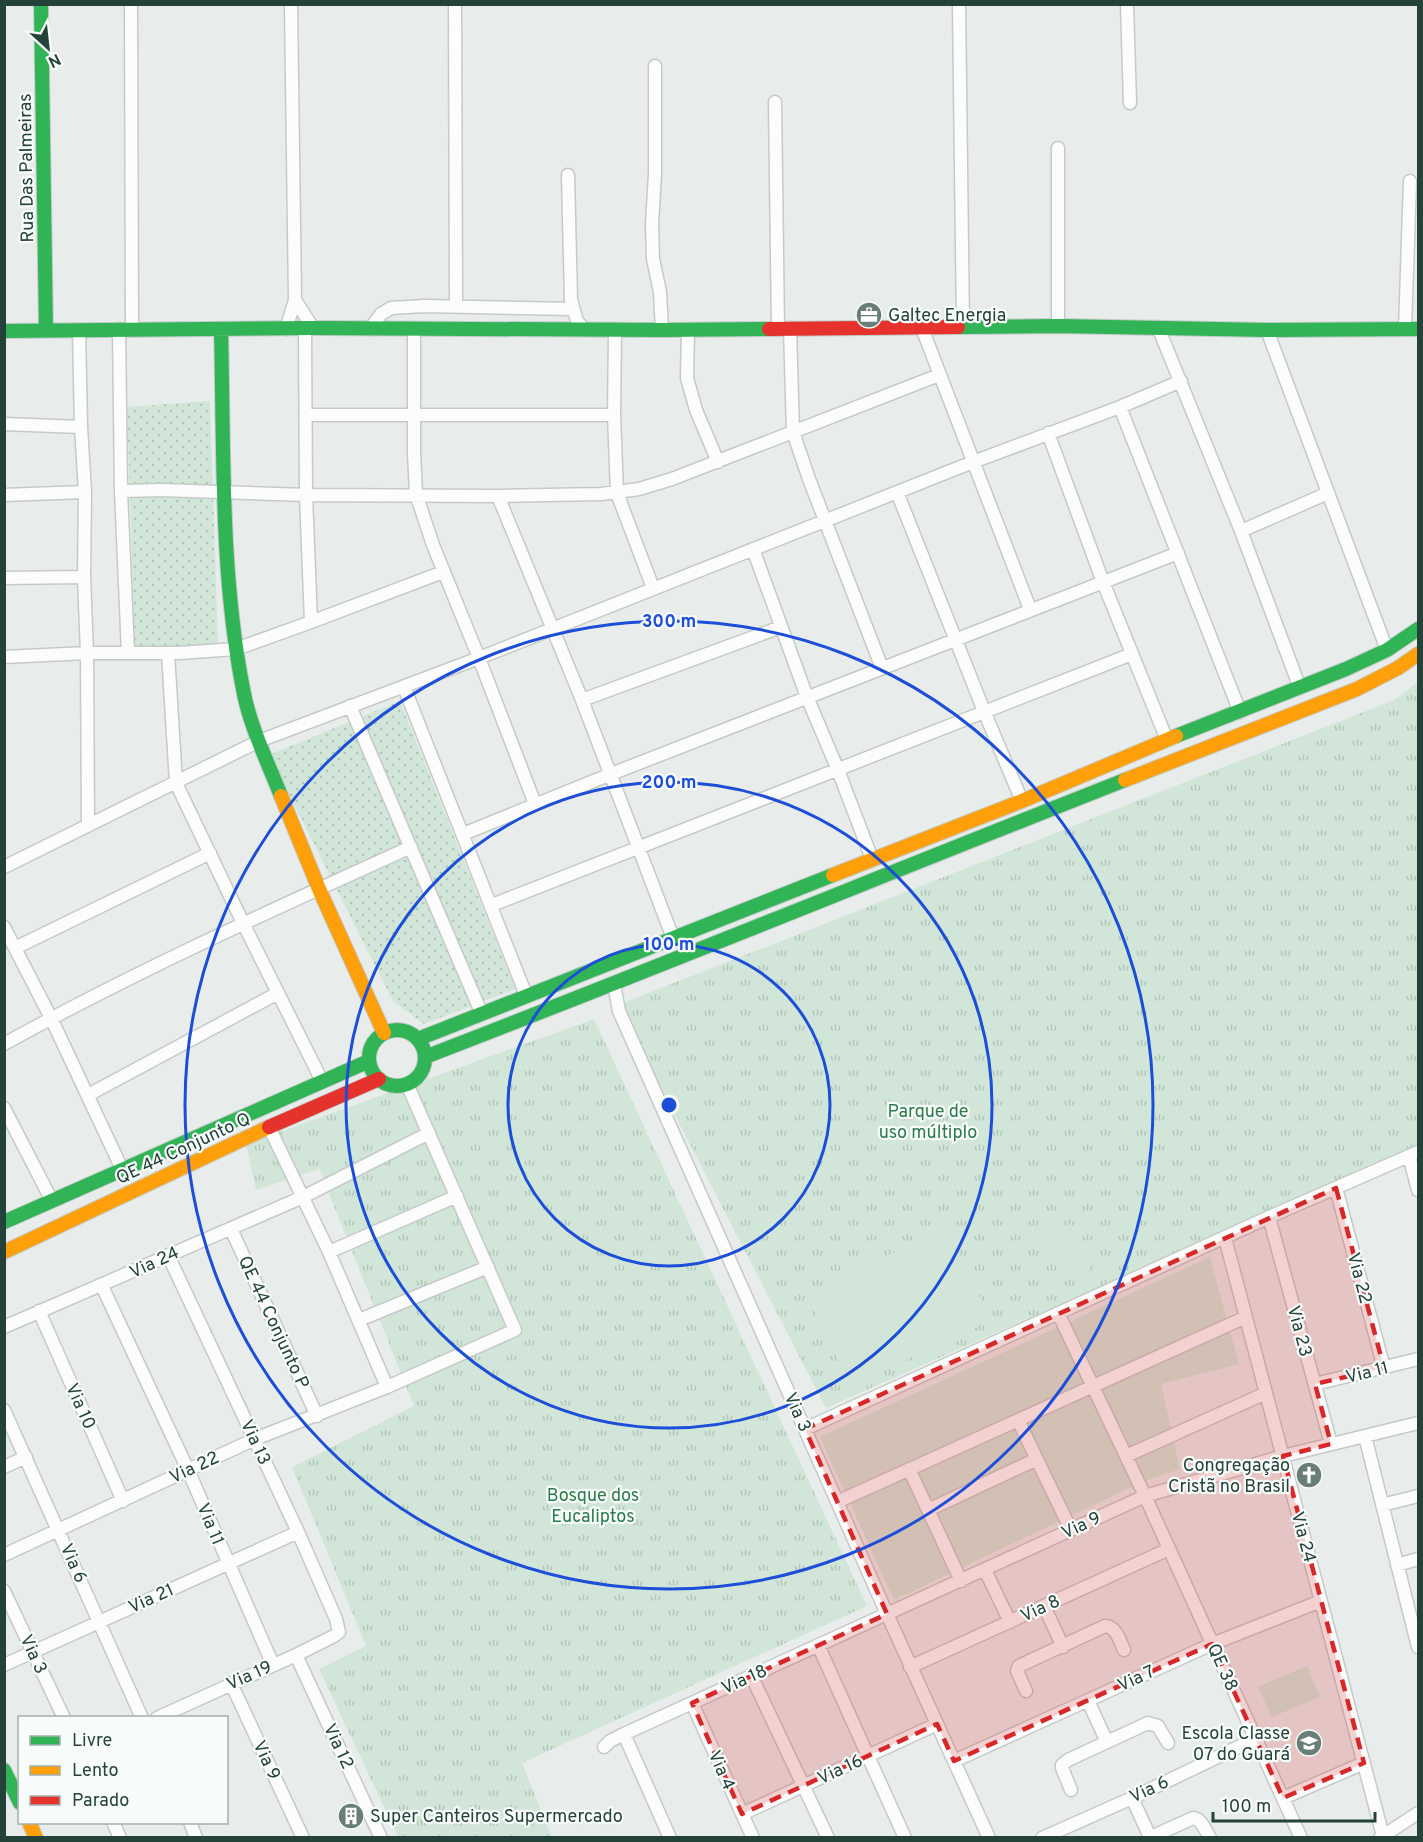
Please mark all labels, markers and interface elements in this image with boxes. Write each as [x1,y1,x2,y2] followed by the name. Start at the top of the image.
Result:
[18,18,78,78] north arrow
[44,48,64,71] text: N
[15,93,40,243] street label: Rua Das Palmeiras
[854,300,884,330] office icon: Galtec Energia
[888,305,1006,328] place label: Galtec Energia
[642,611,696,634] text: 300 m
[641,772,697,795] text: 200 m
[643,934,695,957] text: 100 m
[659,1095,679,1115] centre of rings
[879,1101,977,1145] park label: Parque de uso múltiplo
[113,1108,255,1191] street label: QE 44 Conjunto Q
[126,1242,183,1285] street label: Via 24
[1341,1250,1376,1307] street label: Via 22
[232,1253,313,1393] street label: QE 44 Conjunto P
[1281,1303,1316,1359] street label: Via 23
[1344,1357,1391,1390] street label: Via 11
[59,1380,100,1433] street label: Via 10
[778,1389,815,1436] street label: Via 3
[234,1416,275,1469] street label: Via 13
[166,1447,223,1490] street label: Via 22
[1168,1455,1290,1499] place label: Congregação Cristã no Brasil
[1294,1460,1324,1490] church icon: Congregação Cristã no Brasil
[547,1485,639,1529] park label: Bosque dos Eucaliptos
[191,1500,229,1549] street label: Via 11
[1058,1507,1105,1545] street label: Via 9
[1285,1509,1320,1565] street label: Via 24
[54,1540,91,1587] street label: Via 6
[125,1579,178,1620] street label: Via 21
[1017,1590,1064,1628] street label: Via 8
[14,1631,52,1678] street label: Via 3
[1201,1640,1242,1695] street label: QE 38
[223,1656,276,1697] street label: Via 19
[718,1660,771,1701] street label: Via 18
[1114,1661,1159,1698] street label: Via 7
[18,1716,228,1824] legend
[317,1720,358,1773] street label: Via 12
[1181,1723,1290,1767] place label: Escola Classe 07 do Guará
[1294,1728,1324,1758] school or university icon: Escola Classe 07 do Guará
[72,1730,112,1753] text: Livre
[247,1737,285,1784] street label: Via 9
[702,1747,740,1794] street label: Via 4
[814,1750,867,1791] street label: Via 16
[72,1760,118,1783] text: Lento
[1126,1771,1173,1809] street label: Via 6
[1213,1785,1375,1823] scale bar
[72,1790,129,1813] text: Parado
[1222,1796,1271,1819] text: 100 m
[336,1801,366,1831] building icon: Super Canteiros Supermercado
[370,1806,623,1829] place label: Super Canteiros Supermercado

